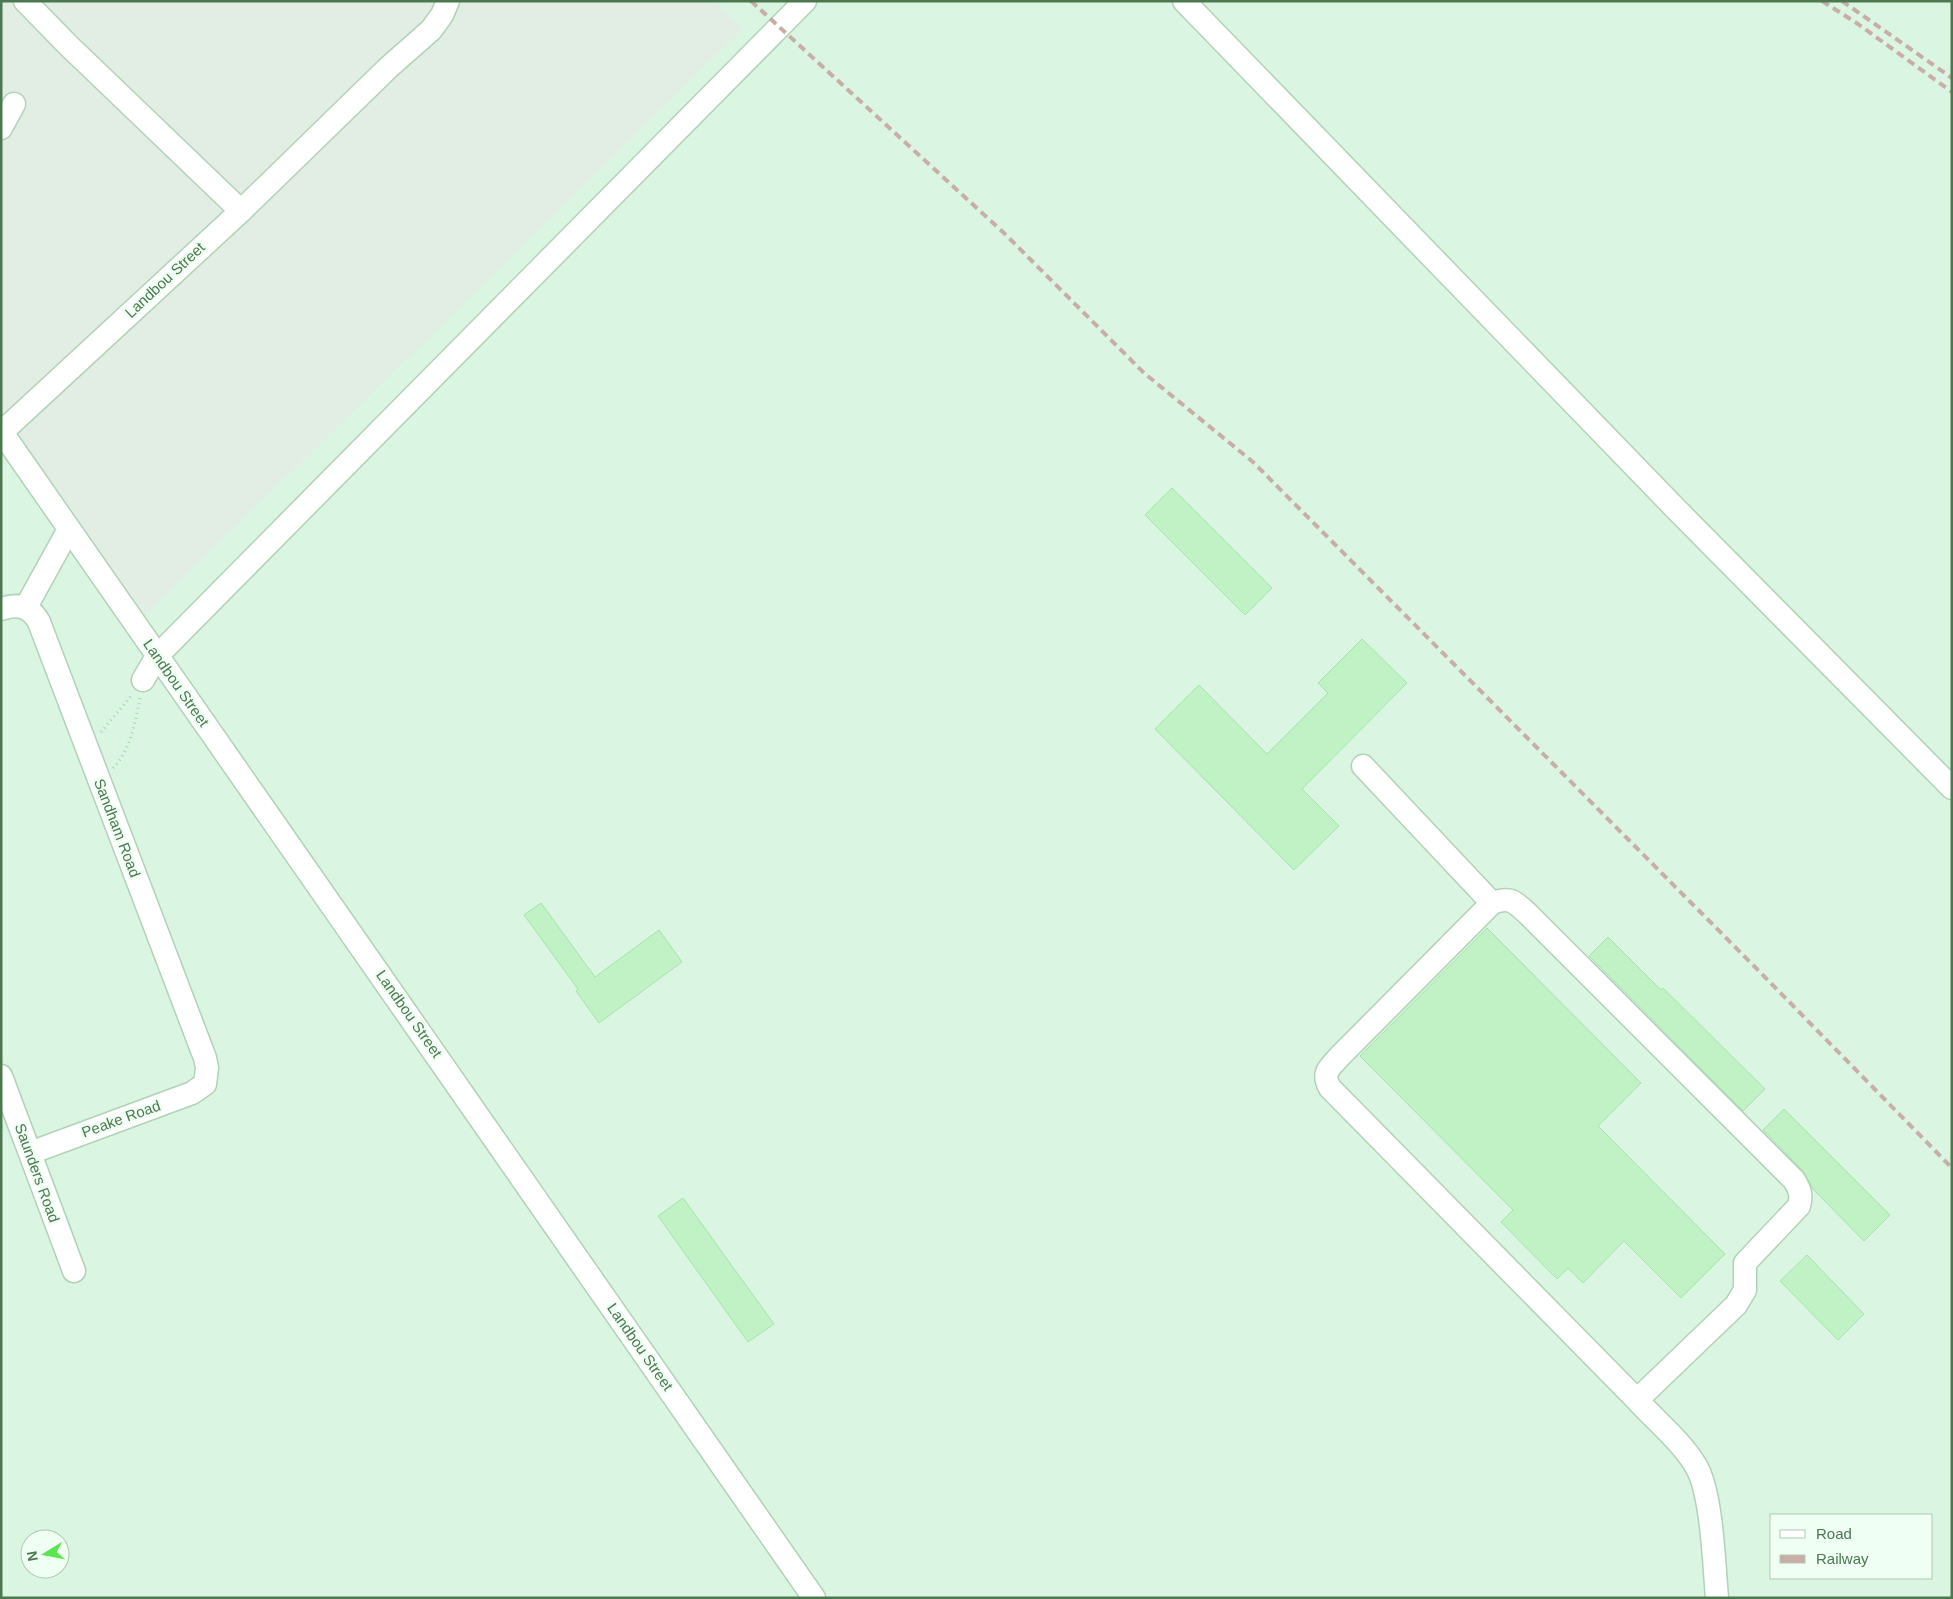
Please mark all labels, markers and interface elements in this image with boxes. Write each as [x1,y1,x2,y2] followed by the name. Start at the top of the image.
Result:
[121,238,209,321] street label: Landbou Street
[140,636,213,730] street label: Landbou Street
[91,776,144,880] street label: Sandham Road
[373,967,446,1061] street label: Landbou Street
[79,1096,163,1141] street label: Peake Road
[12,1121,63,1225] street label: Saunders Road
[604,1300,677,1394] street label: Landbou Street
[1770,1514,1933,1579] legend
[1816,1525,1852,1542] text: Road
[20,1529,70,1579] north arrow
[23,1550,41,1563] text: N
[1816,1550,1869,1567] text: Railway

